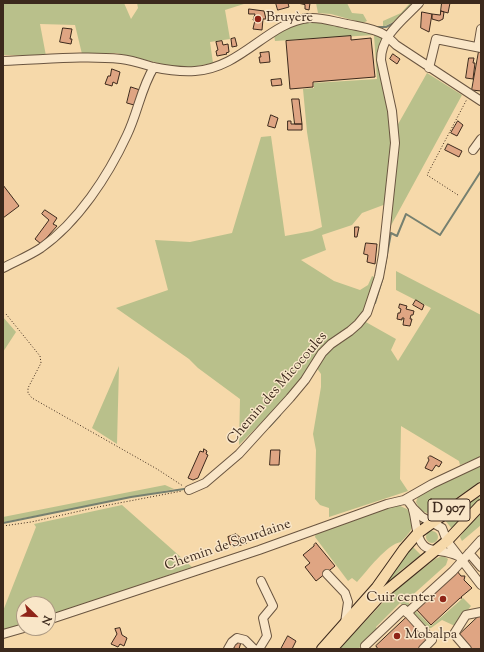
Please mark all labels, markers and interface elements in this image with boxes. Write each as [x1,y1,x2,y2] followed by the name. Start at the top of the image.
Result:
[266,11,313,27] place label: Bruyère
[253,14,263,24] marker: Bruyère
[224,329,332,449] street label: Chemin des Micocoules
[428,499,470,521] road number: D 907
[163,517,293,575] street label: Chemin de Sourdaine
[366,591,435,607] place label: Cuir center
[438,594,448,604] marker: Cuir center
[16,596,56,636] north arrow
[37,613,55,627] text: N
[405,628,457,644] place label: Mobalpa
[392,631,402,641] marker: Mobalpa

